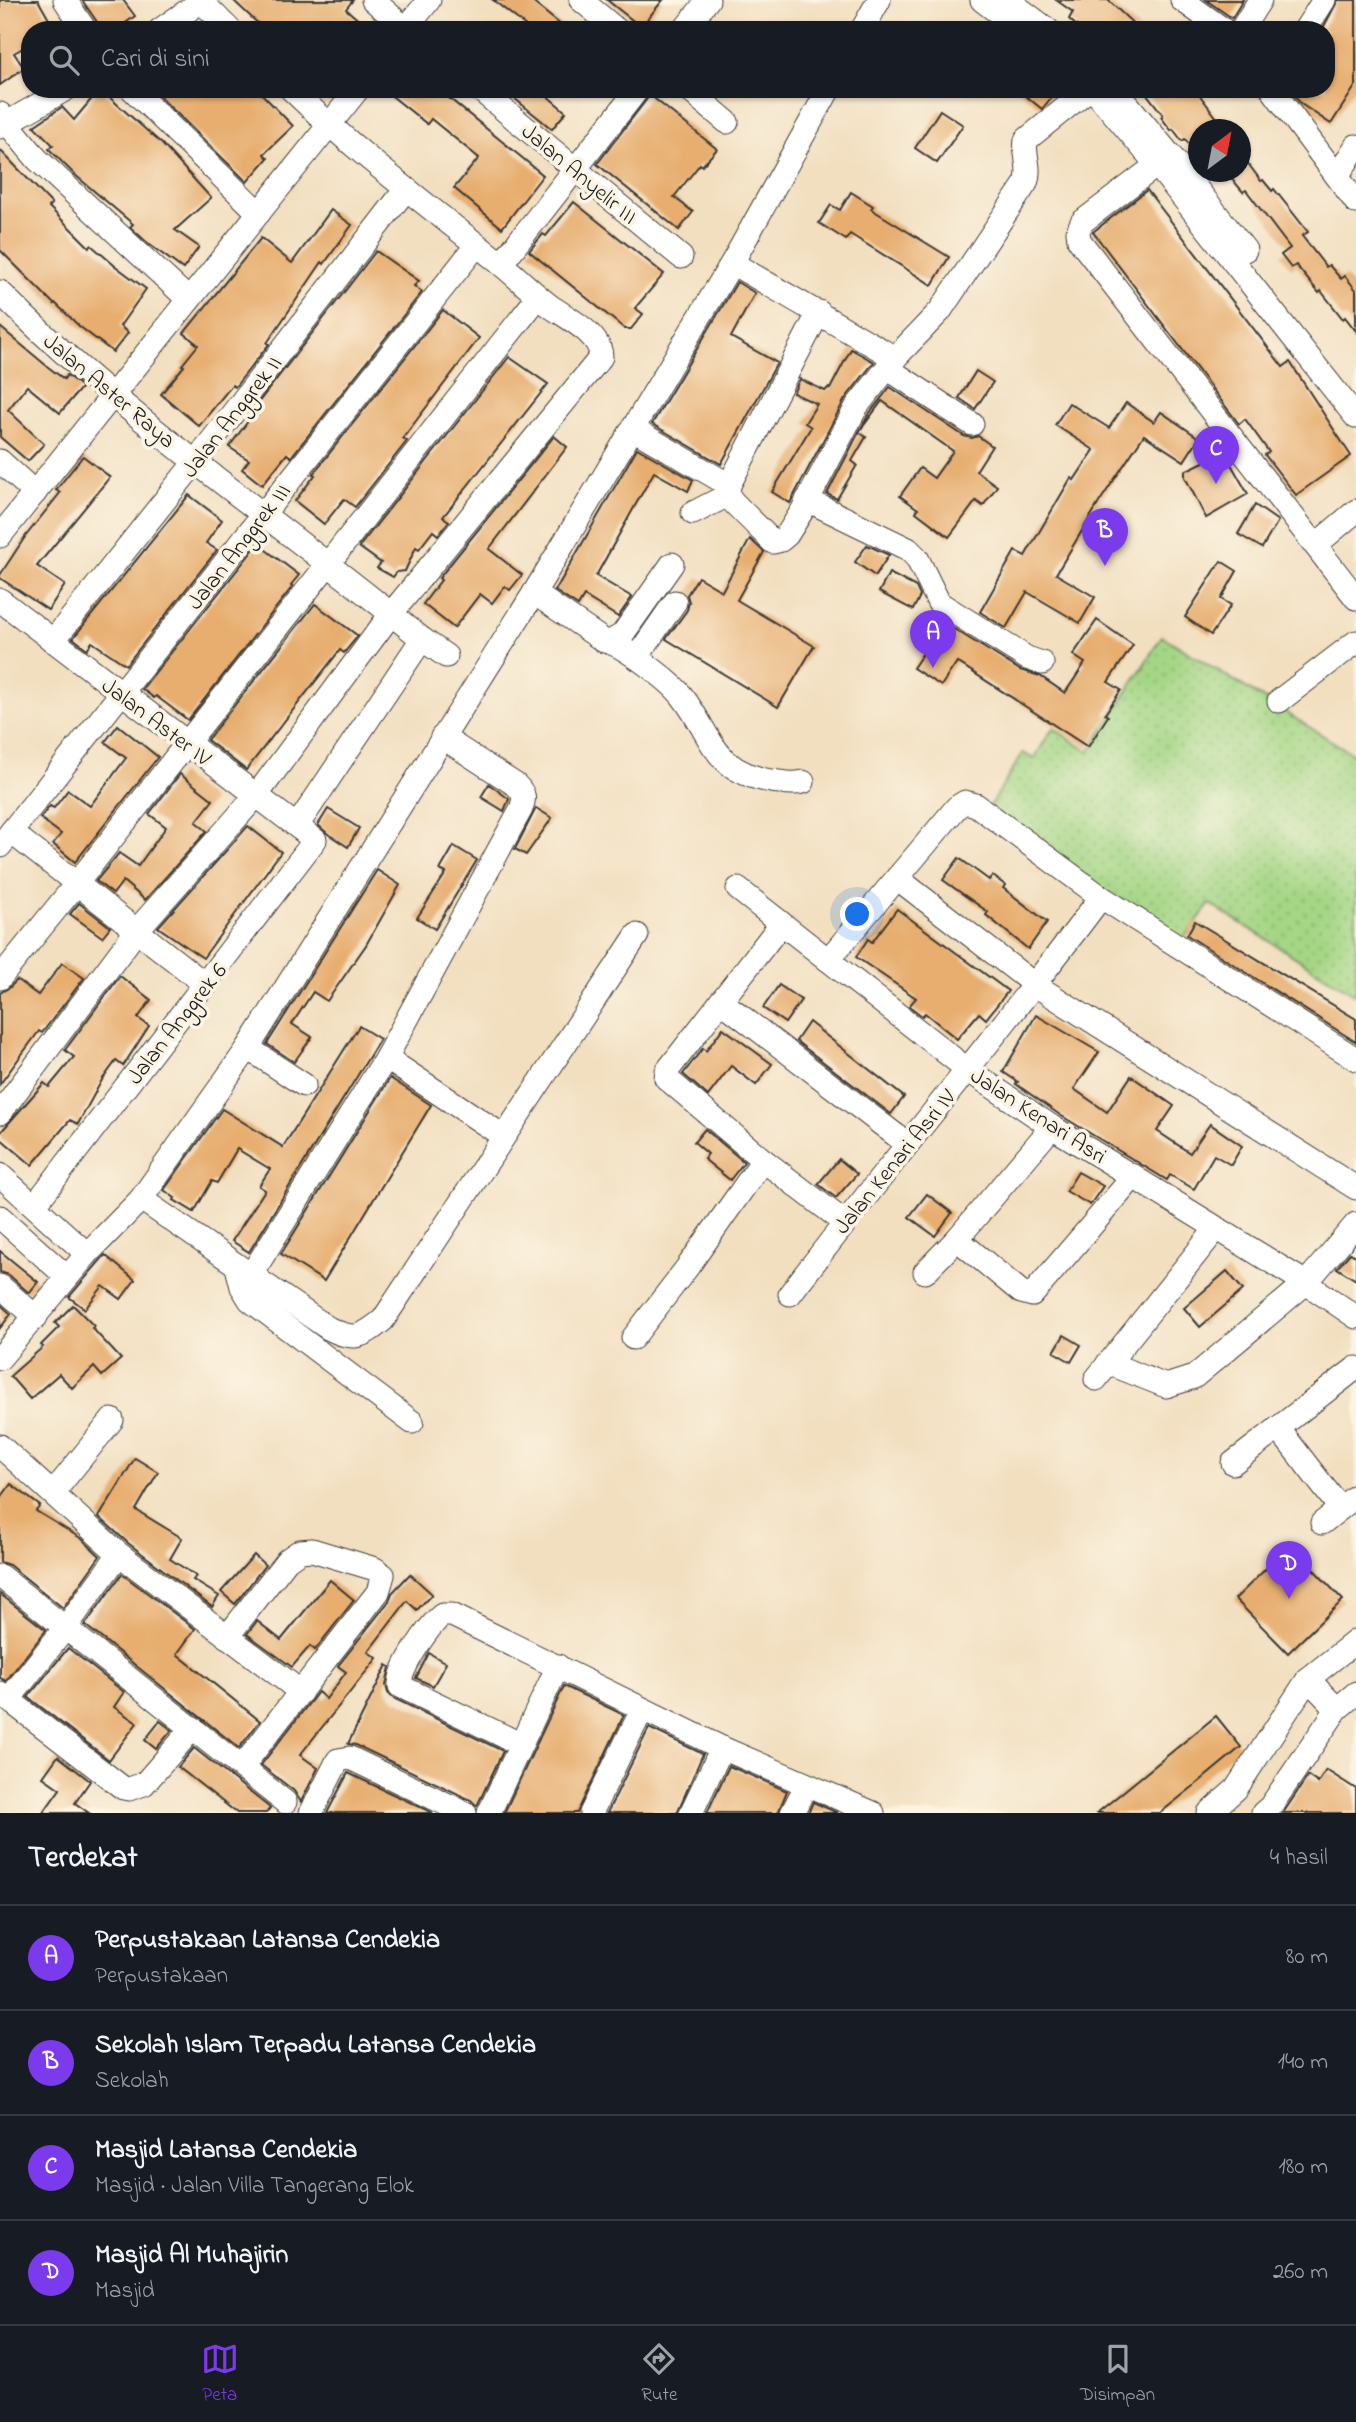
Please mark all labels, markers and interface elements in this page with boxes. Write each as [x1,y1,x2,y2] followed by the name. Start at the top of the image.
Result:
[21,21,1335,98] search box
[45,41,83,79] icon: search
[101,41,210,79] text: Cari di sini
[512,116,644,235] street label: Jalan Anyelir III
[1188,119,1251,182] north arrow
[34,327,182,459] street label: Jalan Aster Raya
[175,349,292,486] street label: Jalan Anggrek II
[1193,426,1239,484] pin: C
[180,477,301,618] street label: Jalan Anggrek III
[1082,508,1128,566] pin: B
[910,610,956,668] pin: A
[94,671,217,775] street label: Jalan Aster IV
[840,897,874,931] your location
[120,957,237,1093] street label: Jalan Anggrek 6
[963,1061,1112,1174] street label: Jalan Kenari Asri
[827,1083,965,1242] street label: Jalan Kenari Asri IV
[1266,1541,1312,1599] pin: D
[28,1837,138,1881] text: Terdekat
[1270,1842,1328,1875] text: 4 hasil
[95,1922,440,1960] text: Perpustakaan Latansa Cendekia
[44,1941,58,1974] text: A
[1286,1941,1328,1974] text: 80 m
[95,1960,228,1993] text: Perpustakaan
[95,2027,536,2065] text: Sekolah Islam Terpadu Latansa Cendekia
[43,2046,59,2079] text: B
[1278,2046,1328,2079] text: 140 m
[95,2065,169,2098] text: Sekolah
[95,2132,357,2170] text: Masjid Latansa Cendekia
[45,2151,57,2184] text: C
[1279,2151,1328,2184] text: 180 m
[95,2170,414,2203] text: Masjid · Jalan Villa Tangerang Elok
[95,2237,288,2275] text: Masjid Al Muhajirin
[43,2256,59,2289] text: D
[1273,2256,1328,2289] text: 260 m
[95,2275,155,2308] text: Masjid
[201,2340,239,2409] tab: Peta
[640,2340,678,2409] tab: Rute
[1080,2340,1155,2409] tab: Disimpan

